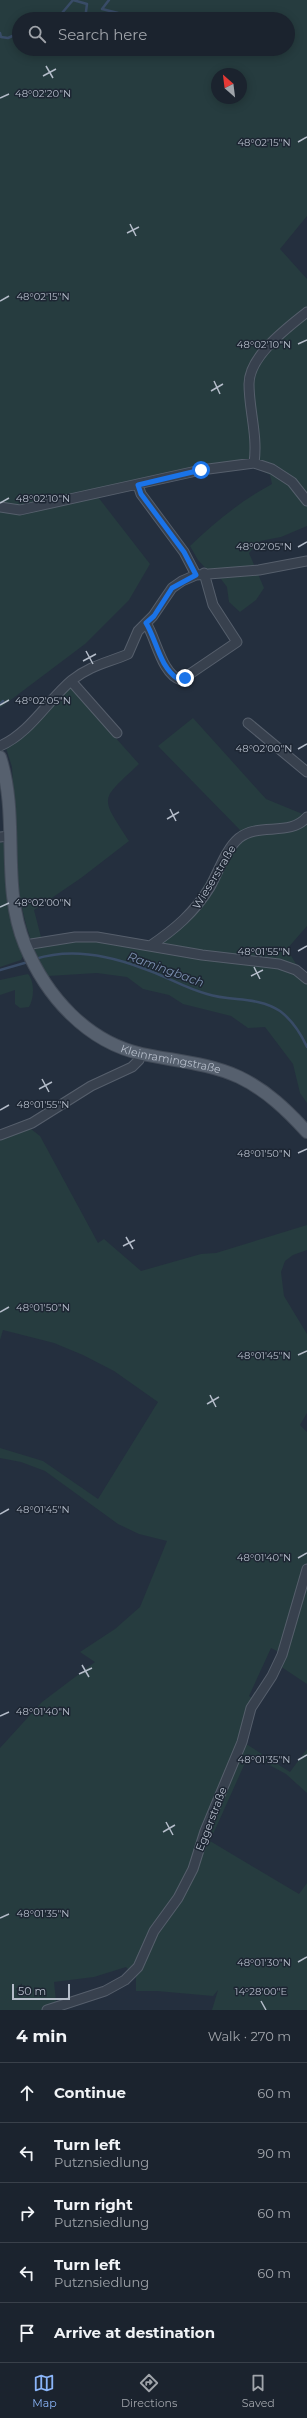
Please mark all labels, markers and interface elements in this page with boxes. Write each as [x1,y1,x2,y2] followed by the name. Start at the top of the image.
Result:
[12,12,295,56] search box
[26,23,48,45] icon: search
[58,25,147,44] text: Search here
[211,68,247,104] north arrow
[15,87,71,100] text: 48°02'20"N
[237,136,291,149] text: 48°02'15"N
[16,290,70,303] text: 48°02'15"N
[237,338,291,351] text: 48°02'10"N
[192,461,210,479] route start
[16,492,70,505] text: 48°02'10"N
[236,540,292,553] text: 48°02'05"N
[176,669,194,687] route end
[15,694,71,707] text: 48°02'05"N
[236,742,292,755] text: 48°02'00"N
[189,842,239,912] street label: Wieserstraße
[15,896,71,909] text: 48°02'00"N
[238,945,290,958] text: 48°01'55"N
[126,948,206,990] water label: Ramingbach
[119,1041,223,1077] street label: Kleinramingstraße
[17,1098,69,1111] text: 48°01'55"N
[237,1147,291,1160] text: 48°01'50"N
[16,1301,70,1314] text: 48°01'50"N
[237,1349,291,1362] text: 48°01'45"N
[16,1503,70,1516] text: 48°01'45"N
[237,1551,291,1564] text: 48°01'40"N
[16,1705,70,1718] text: 48°01'40"N
[238,1753,290,1766] text: 48°01'35"N
[192,1785,230,1853] street label: Eggerstraße
[17,1907,69,1920] text: 48°01'35"N
[237,1956,291,1969] text: 48°01'30"N
[12,1982,70,2001] scale bar
[18,1984,46,1998] text: 50 m
[235,1985,287,1998] text: 14°28'00"E
[16,2026,67,2046] text: 4 min
[208,2028,291,2044] text: Walk · 270 m
[16,2082,38,2104] icon: ahead
[54,2083,126,2102] text: Continue
[257,2085,291,2101] text: 60 m
[54,2135,121,2154] text: Turn left
[16,2142,38,2164] icon: left
[257,2145,291,2161] text: 90 m
[54,2154,149,2170] text: Putznsiedlung
[54,2195,133,2214] text: Turn right
[16,2202,38,2224] icon: right
[257,2205,291,2221] text: 60 m
[54,2214,149,2230] text: Putznsiedlung
[54,2255,121,2274] text: Turn left
[16,2262,38,2284] icon: left
[257,2265,291,2281] text: 60 m
[54,2274,149,2290] text: Putznsiedlung
[16,2322,38,2344] icon: arrive
[54,2323,215,2342] text: Arrive at destination
[32,2372,57,2410] tab: Map
[121,2372,177,2410] tab: Directions
[242,2372,275,2410] tab: Saved

